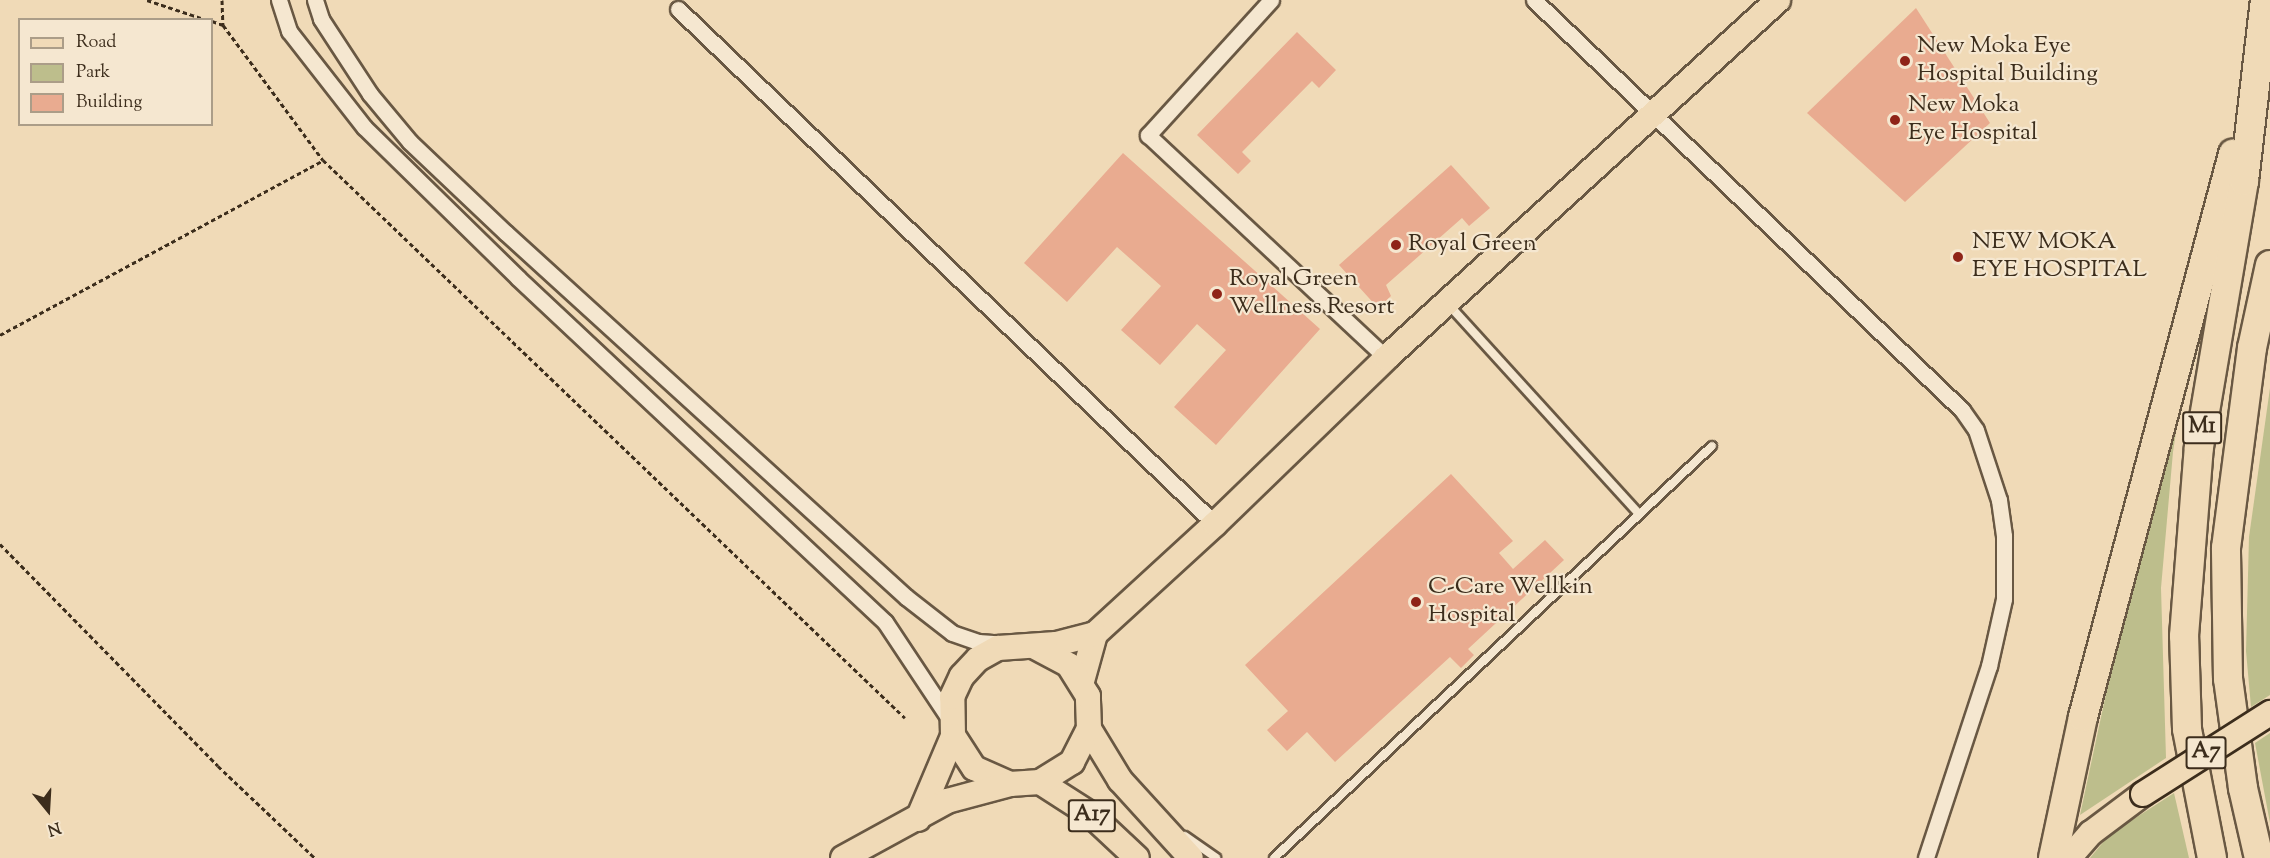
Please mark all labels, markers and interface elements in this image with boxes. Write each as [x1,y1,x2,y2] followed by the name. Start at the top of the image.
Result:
[18,18,213,126] legend
[76,30,116,56] text: Road
[1917,33,2098,89] place label: New Moka Eye Hospital Building
[1898,54,1912,68] marker: New Moka Eye Hospital Building
[76,60,110,86] text: Park
[76,90,142,116] text: Building
[1908,92,2038,148] place label: New Moka Eye Hospital
[1886,111,1904,129] marker: New Moka Eye Hospital
[1972,229,2147,285] place label: NEW MOKA EYE HOSPITAL
[1408,231,1537,259] place label: Royal Green
[1389,238,1403,252] marker: Royal Green
[1949,248,1967,266] marker: NEW MOKA EYE HOSPITAL
[1229,266,1394,322] place label: Royal Green Wellness Resort
[1210,287,1224,301] marker: Royal Green Wellness Resort
[2181,409,2223,447] road number: M1
[1428,574,1593,630] place label: C-Care Wellkin Hospital
[1409,595,1423,609] marker: C-Care Wellkin Hospital
[2185,734,2227,772] road number: A7
[18,780,78,840] north arrow
[1066,797,1118,835] road number: A17
[44,815,63,841] text: N

